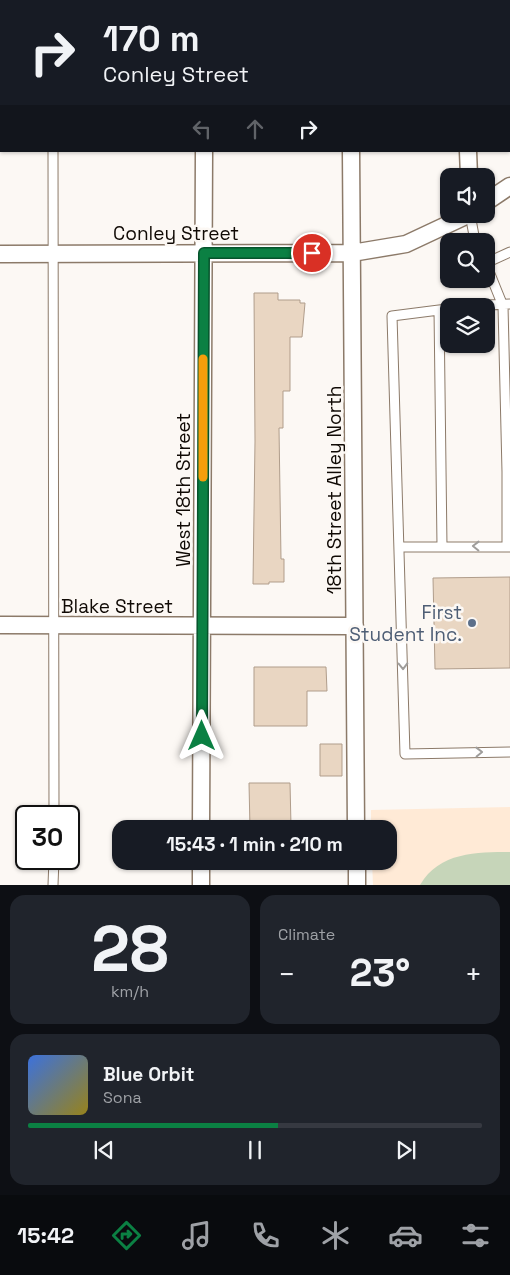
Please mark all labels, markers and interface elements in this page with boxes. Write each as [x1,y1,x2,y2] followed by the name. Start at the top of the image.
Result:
[103,17,200,61] text: 170 m
[20,20,85,85] icon: right
[103,60,249,88] text: Conley Street
[188,115,216,143] icon: left
[241,115,269,143] icon: ahead
[294,115,322,143] icon: right
[440,168,495,353] map controls
[440,168,495,223] button: sound
[113,221,239,246] street label: Conley Street
[291,232,333,274] pin
[440,233,495,288] button: search
[298,239,326,267] icon: arrive
[440,298,495,353] button: layers
[322,386,347,594] street label: 18th Street Alley North
[171,413,196,567] street label: West 18th Street
[472,541,480,551] one-way arrow
[61,594,173,619] street label: Blake Street
[349,600,462,647] place label: First Student Inc.
[466,617,478,629] marker: First Student Inc.
[398,662,408,670] one-way arrow
[175,709,227,761] position arrow
[476,747,484,757] one-way arrow
[15,805,80,870] speed limit sign: 30
[166,832,343,857] text: 15:43 · 1 min · 210 m
[91,907,169,990] text: 28
[278,924,335,945] text: Climate
[350,949,410,997] text: 23°
[278,956,295,992] text: −
[465,956,482,992] text: +
[111,981,149,1002] text: km/h
[103,1062,194,1087] text: Blue Orbit
[103,1087,142,1108] text: Sona
[90,1136,118,1164] icon: previous
[241,1136,269,1164] icon: pause
[392,1136,420,1164] icon: next
[109,1218,144,1253] icon: directions
[179,1218,214,1253] icon: music
[248,1218,283,1253] icon: phone
[318,1218,353,1253] icon: climate
[388,1218,423,1253] icon: car
[458,1218,493,1253] icon: filters
[17,1221,74,1249] text: 15:42

